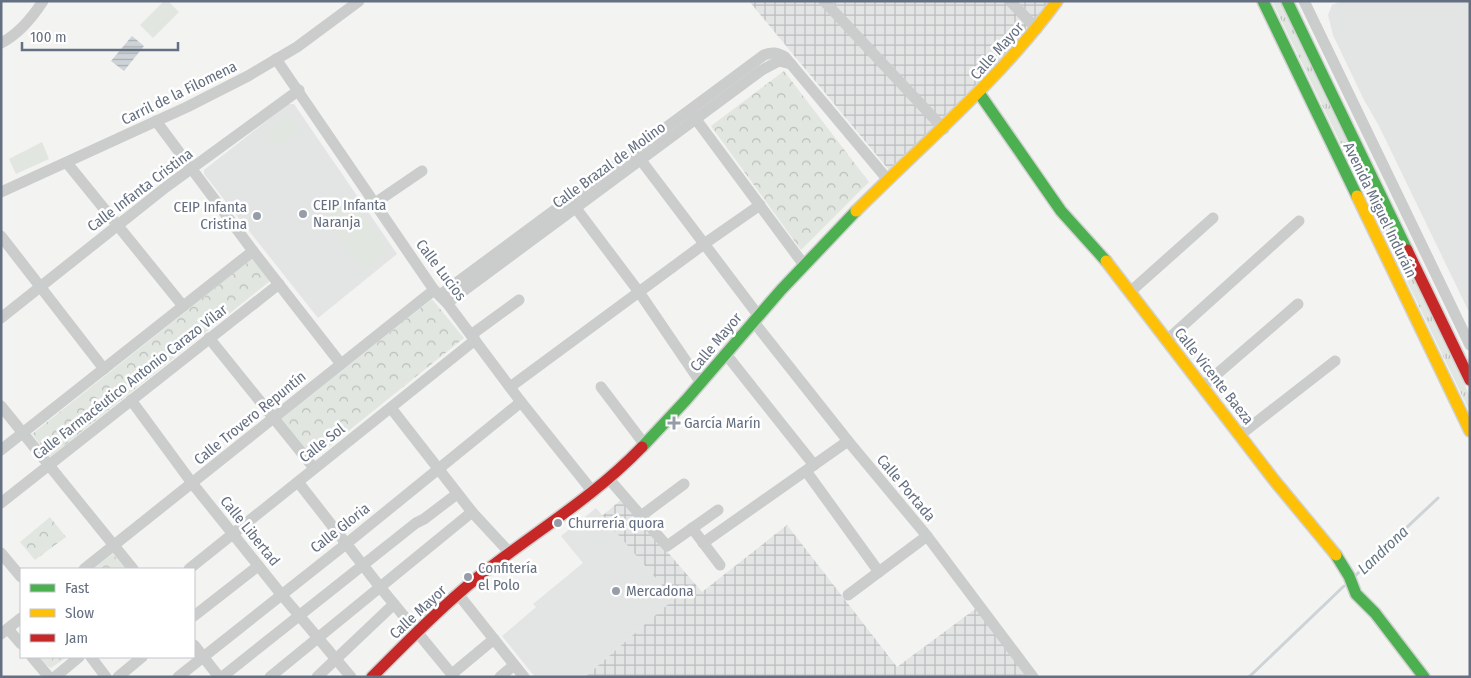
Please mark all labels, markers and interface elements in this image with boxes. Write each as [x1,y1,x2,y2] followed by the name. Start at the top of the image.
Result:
[967,18,1028,83] street label: Calle Mayor
[22,20,179,52] scale bar
[30,28,67,46] text: 100 m
[118,57,240,129] street label: Carril de la Filomena
[549,118,669,212] street label: Calle Brazal de Molino
[1339,139,1421,281] street label: Avenida Miguel Induráin
[84,145,196,235] street label: Calle Infanta Cristina
[313,196,386,231] place label: CEIP Infanta Naranja
[174,198,247,233] place label: CEIP Infanta Cristina
[297,208,309,220] marker: CEIP Infanta Naranja
[251,210,263,222] marker: CEIP Infanta Cristina
[412,236,470,304] street label: Calle Lucios
[29,300,231,464] street label: Calle Farmacéutico Antonio Carazo Vilar
[686,308,746,375] street label: Calle Mayor
[1171,324,1257,428] street label: Calle Vicente Baeza
[191,367,309,469] street label: Calle Trovero Repuntín
[684,414,761,432] place label: García Marín
[668,417,680,429] marker: García Marín
[296,420,348,466] street label: Calle Sol
[873,451,939,525] street label: Calle Portada
[216,492,284,570] street label: Calle Libertad
[307,499,373,557] street label: Calle Gloria
[568,514,664,532] place label: Churrería quora
[552,517,564,529] marker: Churrería quora
[1354,522,1412,578] water label: Landrona
[478,559,537,594] place label: Confitería el Polo
[20,568,195,658] legend
[462,571,474,583] marker: Confitería el Polo
[65,579,89,597] text: Fast
[386,581,451,643] street label: Calle Mayor
[626,582,694,600] place label: Mercadona
[610,585,622,597] marker: Mercadona
[65,604,94,622] text: Slow
[65,629,88,647] text: Jam

